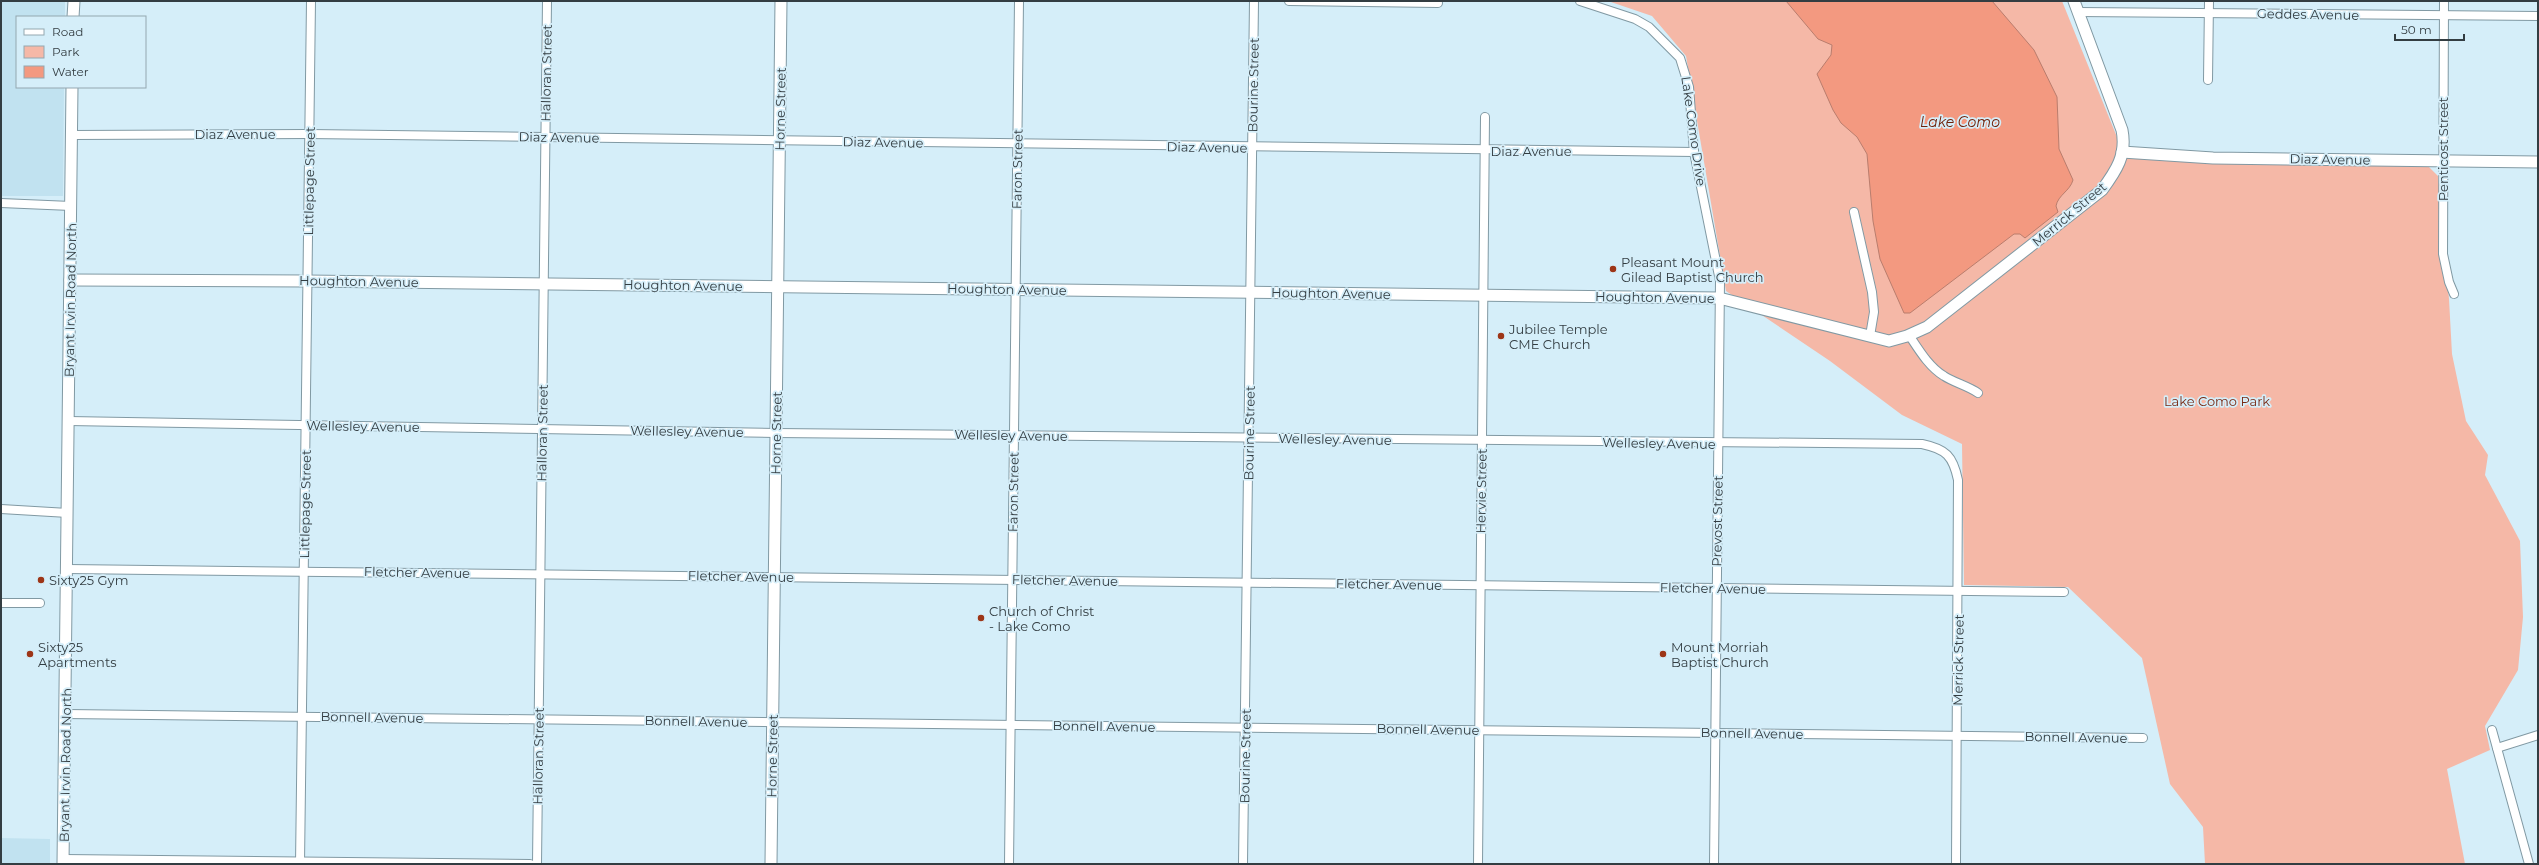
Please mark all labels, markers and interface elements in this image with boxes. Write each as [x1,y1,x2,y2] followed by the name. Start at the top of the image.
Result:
[2257,5,2359,23] street label: Geddes Avenue
[16,16,146,88] legend
[2395,16,2464,42] scale bar
[2401,22,2432,37] text: 50 m
[52,24,83,39] text: Road
[537,24,555,122] street label: Halloran Street
[1244,38,1262,132] street label: Bourine Street
[52,44,80,59] text: Park
[52,64,89,79] text: Water
[771,67,789,151] street label: Horne Street
[1678,75,1710,187] street label: Lake Como Drive
[2435,97,2451,201] street label: Penticost Street
[1920,113,2000,131] water label: Lake Como
[194,126,276,142] street label: Diaz Avenue
[300,127,318,235] street label: Littlepage Street
[518,128,600,146] street label: Diaz Avenue
[1008,129,1026,209] street label: Faron Street
[842,133,924,151] street label: Diaz Avenue
[1166,138,1248,156] street label: Diaz Avenue
[1490,143,1572,159] street label: Diaz Avenue
[2289,150,2371,168] street label: Diaz Avenue
[2029,178,2109,250] street label: Merrick Street
[61,223,79,377] street label: Bryant Irvin Road North
[1621,254,1763,285] place label: Pleasant Mount Gilead Baptist Church
[1608,264,1618,274] marker: Pleasant Mount Gilead Baptist Church
[299,272,419,290] street label: Houghton Avenue
[623,276,743,294] street label: Houghton Avenue
[947,280,1067,298] street label: Houghton Avenue
[1271,284,1391,302] street label: Houghton Avenue
[1595,288,1715,306] street label: Houghton Avenue
[1508,321,1608,352] place label: Jubilee Temple CME Church
[1496,331,1506,341] marker: Jubilee Temple CME Church
[533,384,551,482] street label: Halloran Street
[1240,386,1258,480] street label: Bourine Street
[767,391,785,475] street label: Horne Street
[2164,393,2270,409] park label: Lake Como Park
[306,417,420,435] street label: Wellesley Avenue
[630,422,744,440] street label: Wellesley Avenue
[954,426,1068,444] street label: Wellesley Avenue
[1278,430,1392,448] street label: Wellesley Avenue
[1602,434,1716,452] street label: Wellesley Avenue
[1472,448,1490,534] street label: Hervie Street
[296,450,314,558] street label: Littlepage Street
[1004,452,1022,532] street label: Faron Street
[1708,475,1726,567] street label: Prevost Street
[364,563,470,581] street label: Fletcher Avenue
[688,567,794,585] street label: Fletcher Avenue
[1012,571,1118,589] street label: Fletcher Avenue
[49,572,128,588] place label: Sixty25 Gym
[36,575,46,585] marker: Sixty25 Gym
[1336,575,1442,593] street label: Fletcher Avenue
[1660,579,1766,597] street label: Fletcher Avenue
[989,603,1094,634] place label: Church of Christ - Lake Como
[976,613,986,623] marker: Church of Christ - Lake Como
[1949,614,1967,706] street label: Merrick Street
[38,639,117,670] place label: Sixty25 Apartments
[1671,639,1769,670] place label: Mount Morriah Baptist Church
[25,649,35,659] marker: Sixty25 Apartments
[1658,649,1668,659] marker: Mount Morriah Baptist Church
[56,688,74,842] street label: Bryant Irvin Road North
[529,707,547,805] street label: Halloran Street
[320,708,424,726] street label: Bonnell Avenue
[1236,709,1254,803] street label: Bourine Street
[644,712,748,730] street label: Bonnell Avenue
[763,714,781,798] street label: Horne Street
[1052,717,1156,735] street label: Bonnell Avenue
[1376,720,1480,738] street label: Bonnell Avenue
[1700,724,1804,742] street label: Bonnell Avenue
[2024,728,2128,746] street label: Bonnell Avenue

